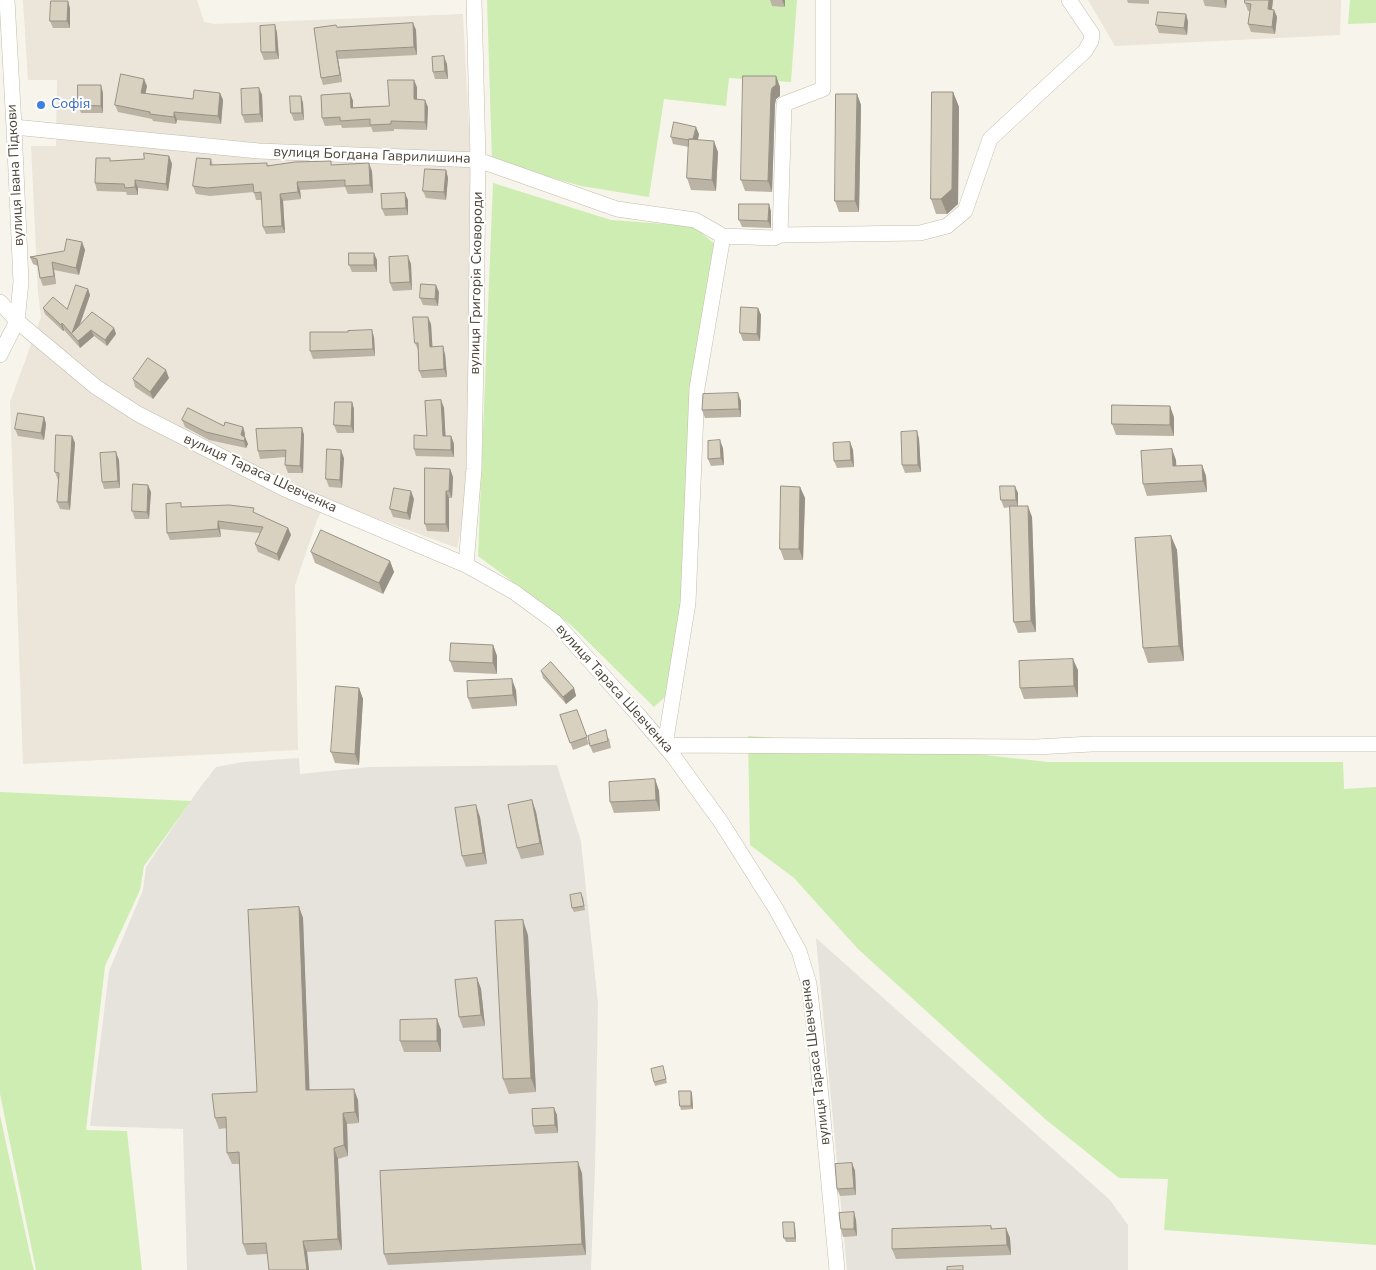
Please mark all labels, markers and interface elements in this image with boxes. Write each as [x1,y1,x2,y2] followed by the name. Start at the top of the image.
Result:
[51,97,90,113] place label: Софія
[35,99,47,111] marker: Софія
[4,104,28,246] street label: вулиця Івана Підкови
[273,144,471,168] street label: вулиця Богдана Гаврилишина
[467,191,487,375] street label: вулиця Григорія Сковороди
[181,431,339,517] street label: вулиця Тараса Шевченка
[552,621,676,757] street label: вулиця Тараса Шевченка
[797,978,835,1146] street label: вулиця Тараса Шевченка

